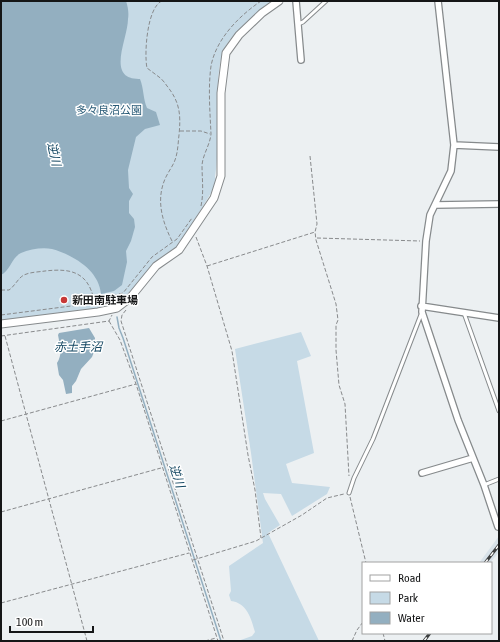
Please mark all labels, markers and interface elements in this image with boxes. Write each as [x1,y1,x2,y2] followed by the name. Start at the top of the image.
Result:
[76,104,142,116] park label: 多々良沼公園
[44,141,64,169] water label: 逆川
[72,294,138,306] place label: 新田南駐車場
[59,295,69,305] marker: 新田南駐車場
[54,340,104,354] water label: 赤土手沼
[167,462,188,491] water label: 逆川
[362,562,492,634] legend
[398,571,421,585] text: Road
[398,591,419,605] text: Park
[10,608,93,634] scale bar
[398,611,425,625] text: Water
[16,615,43,629] text: 100 m

